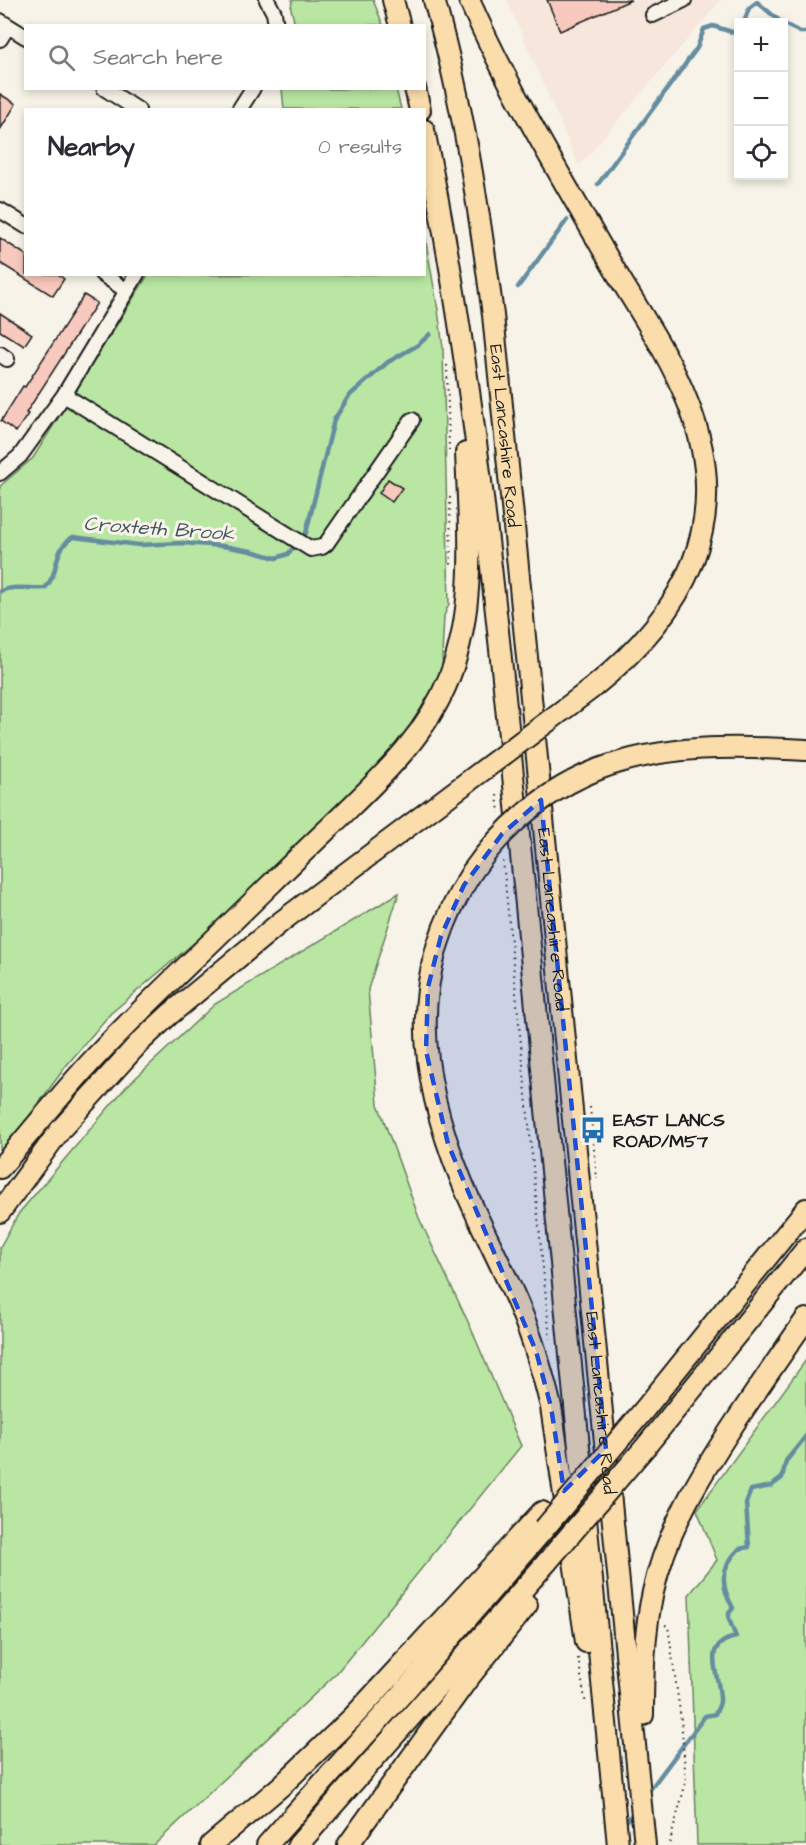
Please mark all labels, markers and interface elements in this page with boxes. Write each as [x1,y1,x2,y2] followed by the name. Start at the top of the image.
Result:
[734,18,788,180] map controls
[734,18,788,72] button: +
[24,24,426,90] search box
[45,41,78,74] icon: search
[93,42,223,73] text: Search here
[734,72,788,126] button: −
[734,126,788,180] button: locate
[48,129,135,165] text: Nearby
[318,133,402,161] text: 0 results
[483,343,526,528] street label: East Lancashire Road
[83,510,236,548] water label: Croxteth Brook
[532,827,575,1012] street label: East Lancashire Road
[613,1108,725,1154] place label: EAST LANCS ROAD/M57
[578,1115,608,1145] bus stop icon: EAST LANCS ROAD/M57
[580,1310,623,1495] street label: East Lancashire Road

